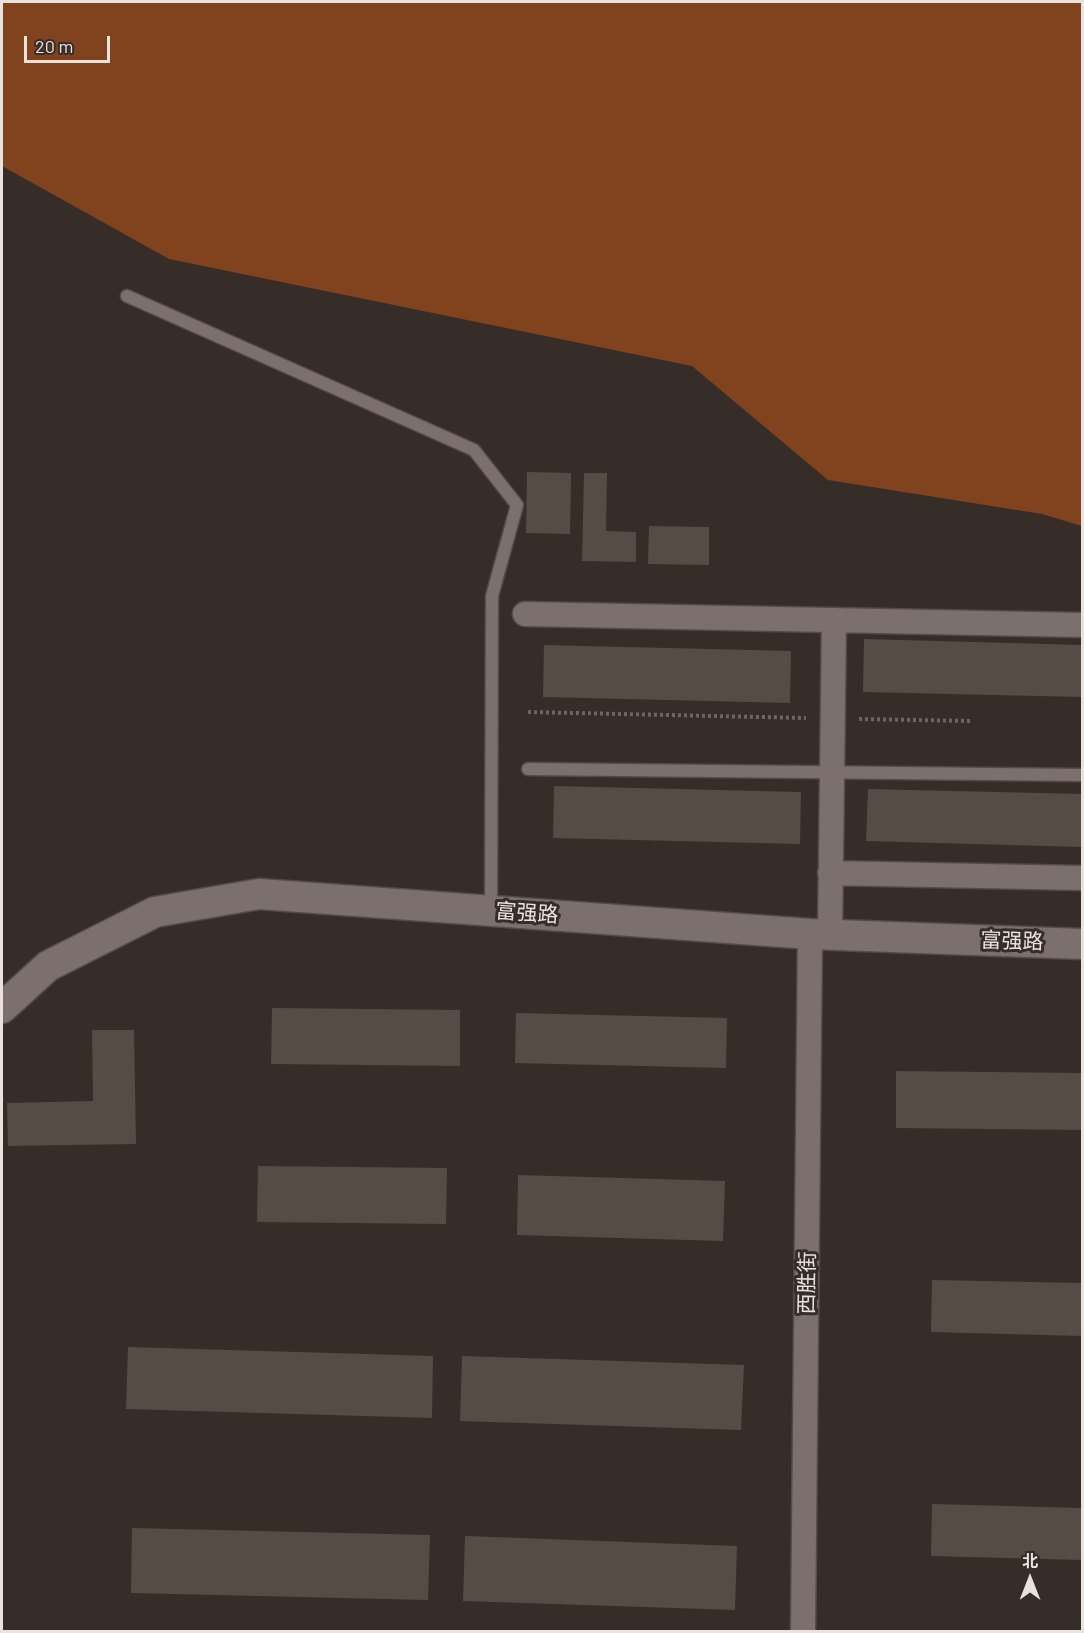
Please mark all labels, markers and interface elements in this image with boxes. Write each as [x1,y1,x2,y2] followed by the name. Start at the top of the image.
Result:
[27,24,112,62] scale bar
[35,35,73,57] text: 20 m
[495,898,559,928] street label: 富强路
[980,927,1044,955] street label: 富强路
[794,1251,820,1315] street label: 西胜街
[1000,1549,1060,1609] north arrow
[1022,1551,1038,1570] text: 北

